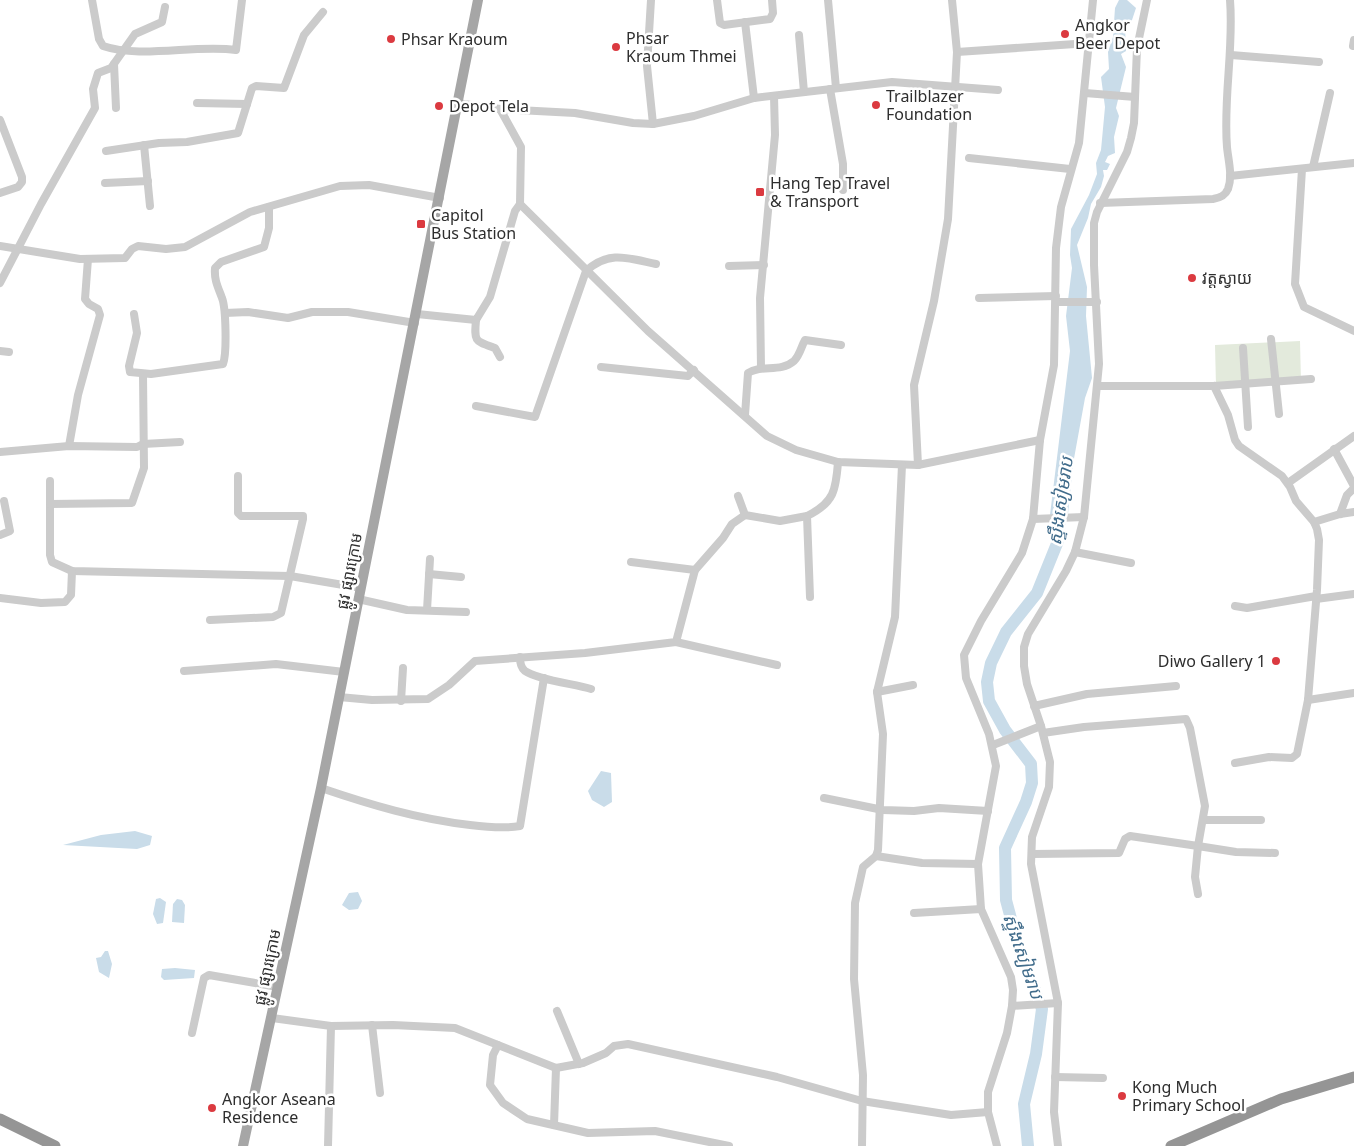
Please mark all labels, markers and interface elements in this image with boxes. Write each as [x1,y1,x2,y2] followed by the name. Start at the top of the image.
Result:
[1075,14,1160,54] place label: Angkor Beer Depot
[626,27,737,67] place label: Phsar Kraoum Thmei
[401,28,508,50] place label: Phsar Kraoum
[1059,28,1071,40] marker: Angkor Beer Depot
[385,33,397,45] marker: Phsar Kraoum
[610,41,622,53] marker: Phsar Kraoum Thmei
[886,85,972,125] place label: Trailblazer Foundation
[449,95,529,117] place label: Depot Tela
[870,99,882,111] marker: Trailblazer Foundation
[433,100,445,112] marker: Depot Tela
[770,172,890,212] place label: Hang Tep Travel & Transport
[754,186,766,198] marker: Hang Tep Travel & Transport
[431,204,516,244] place label: Capitol Bus Station
[415,218,427,230] marker: Capitol Bus Station
[1202,267,1252,289] place label: វត្តស្វាយ
[1186,272,1198,284] marker: វត្តស្វាយ
[1042,454,1079,547] water label: ស្ទឹងសៀមរាប
[331,531,371,612] street label: ផ្លូវ ផ្សារក្រោម
[1158,650,1266,672] place label: Diwo Gallery 1
[1270,655,1282,667] marker: Diwo Gallery 1
[998,910,1050,1004] water label: ស្ទឹងសៀមរាប
[248,927,290,1008] street label: ផ្លូវ ផ្សារក្រោម
[1132,1076,1245,1116] place label: Kong Much Primary School
[222,1088,336,1128] place label: Angkor Aseana Residence
[1116,1090,1128,1102] marker: Kong Much Primary School
[206,1102,218,1114] marker: Angkor Aseana Residence

